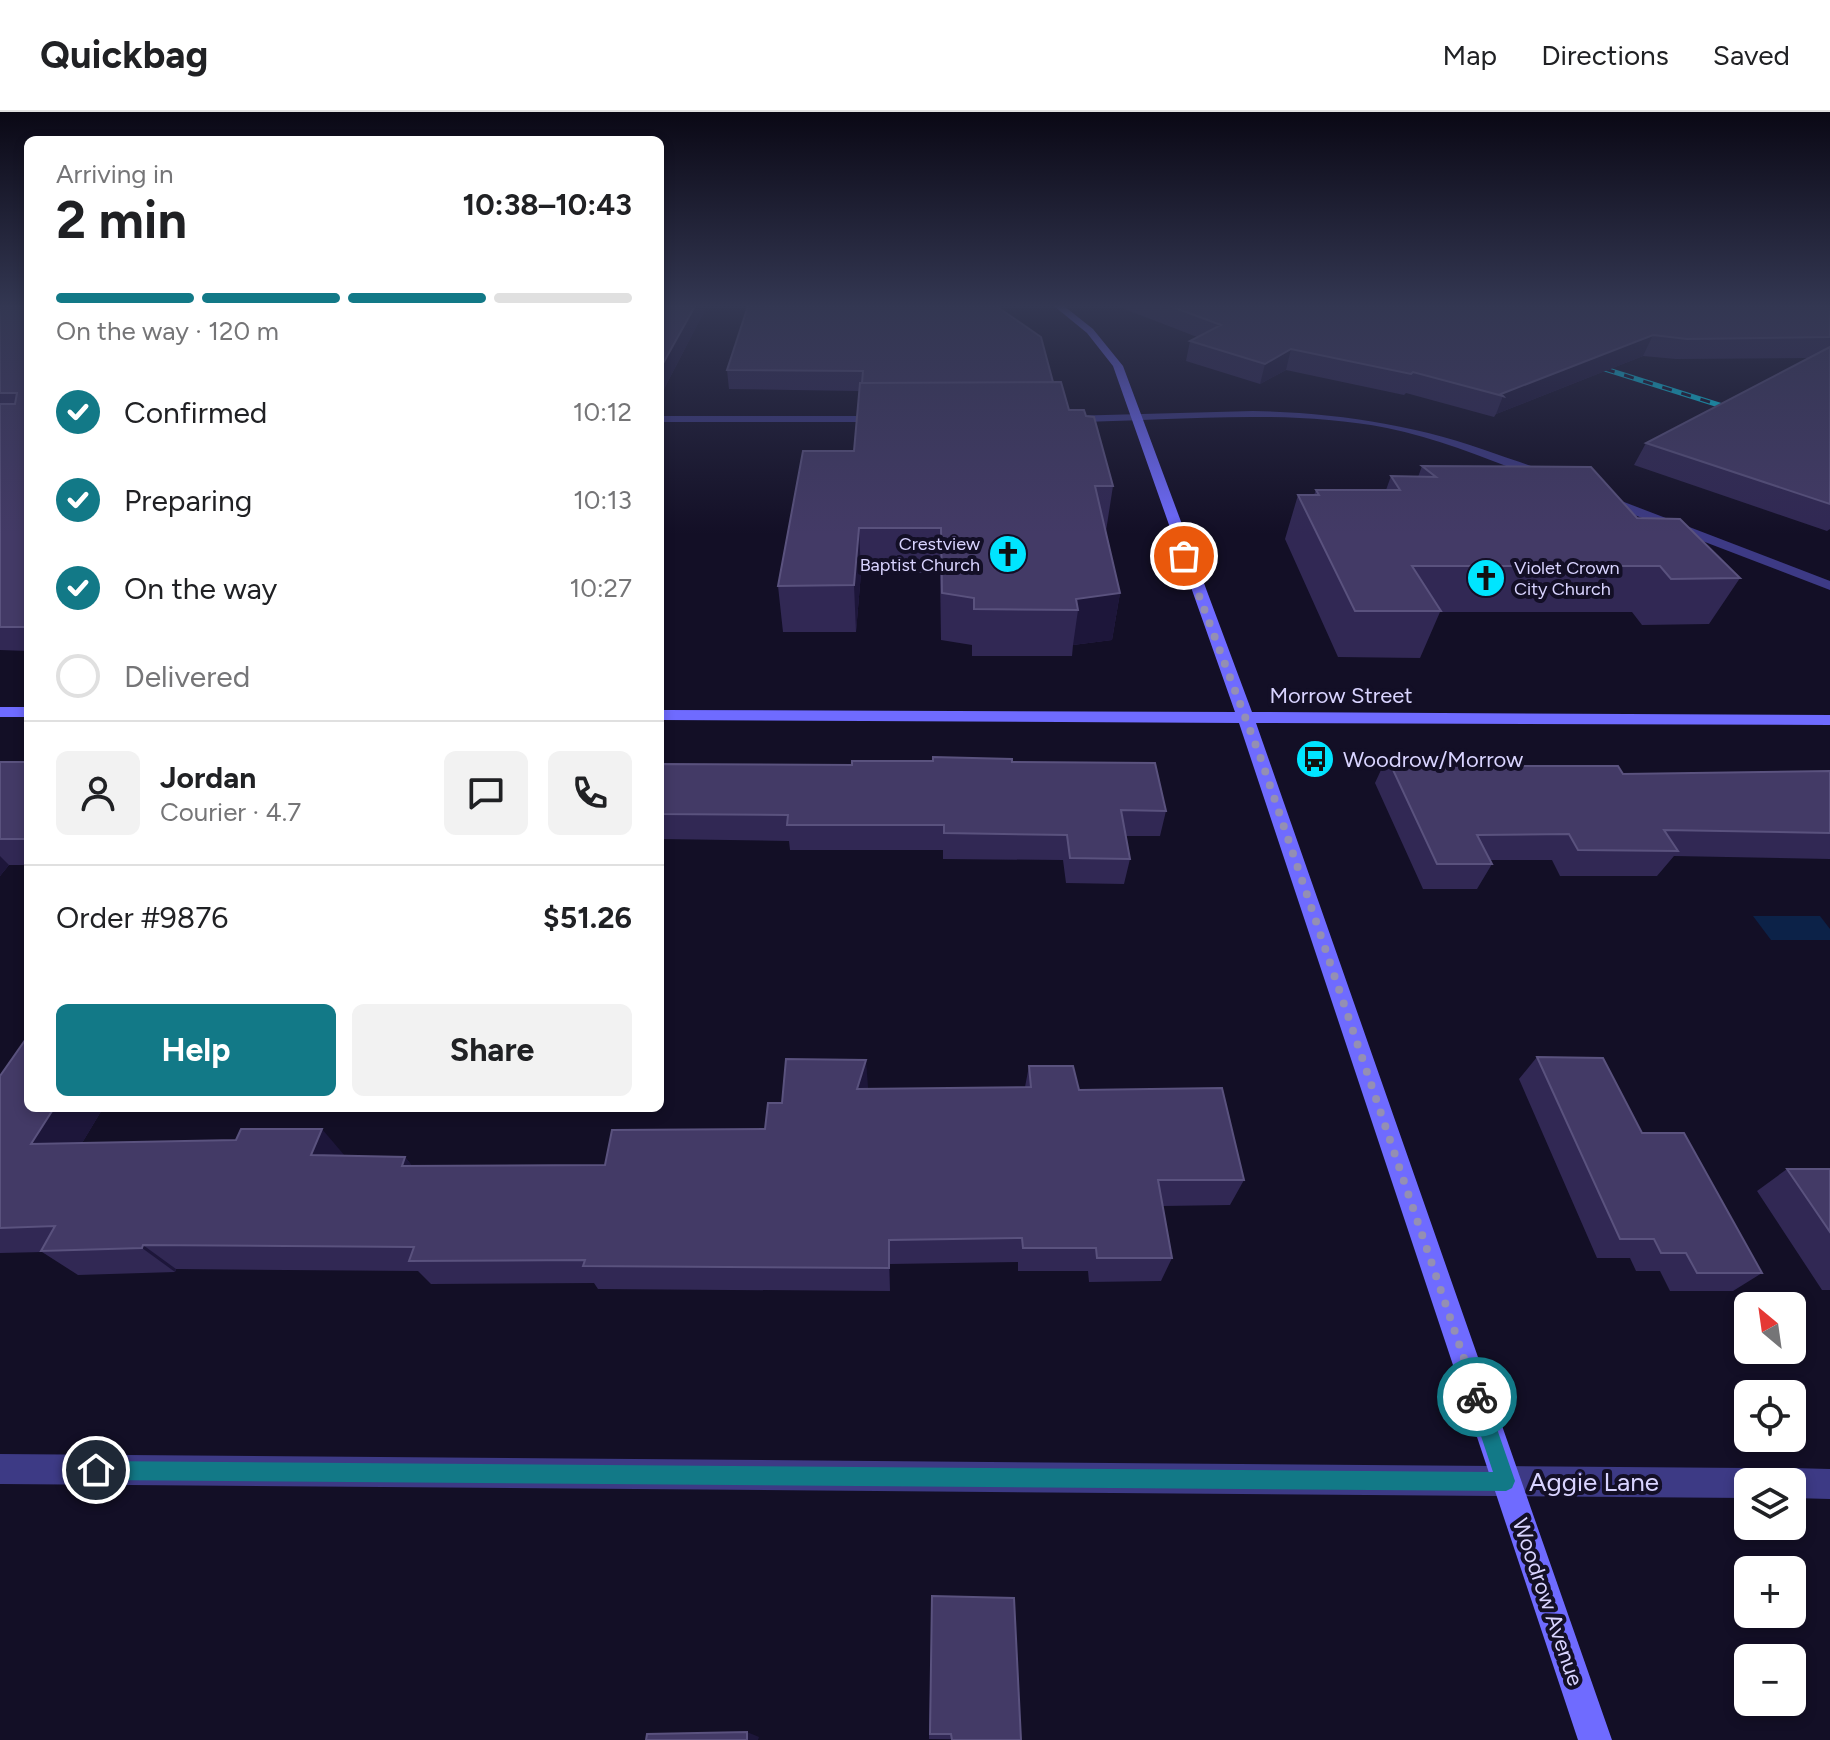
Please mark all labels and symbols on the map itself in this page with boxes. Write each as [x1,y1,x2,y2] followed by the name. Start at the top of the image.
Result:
[1150,522,1218,590] pin
[860,533,980,576] place label: Crestview Baptist Church
[987,533,1029,575] church icon: Crestview Baptist Church
[1465,557,1507,599] church icon: Violet Crown City Church
[1514,557,1620,600] place label: Violet Crown City Church
[1270,682,1413,709] street label: Morrow Street
[1294,738,1336,780] bus stop icon: Woodrow/Morrow
[1343,746,1524,773] place label: Woodrow/Morrow
[1734,1292,1806,1364] north arrow
[1437,1357,1517,1437] courier
[62,1436,130,1504] pin
[1529,1466,1659,1498] street label: Aggie Lane
[1507,1515,1589,1689] street label: Woodrow Avenue

